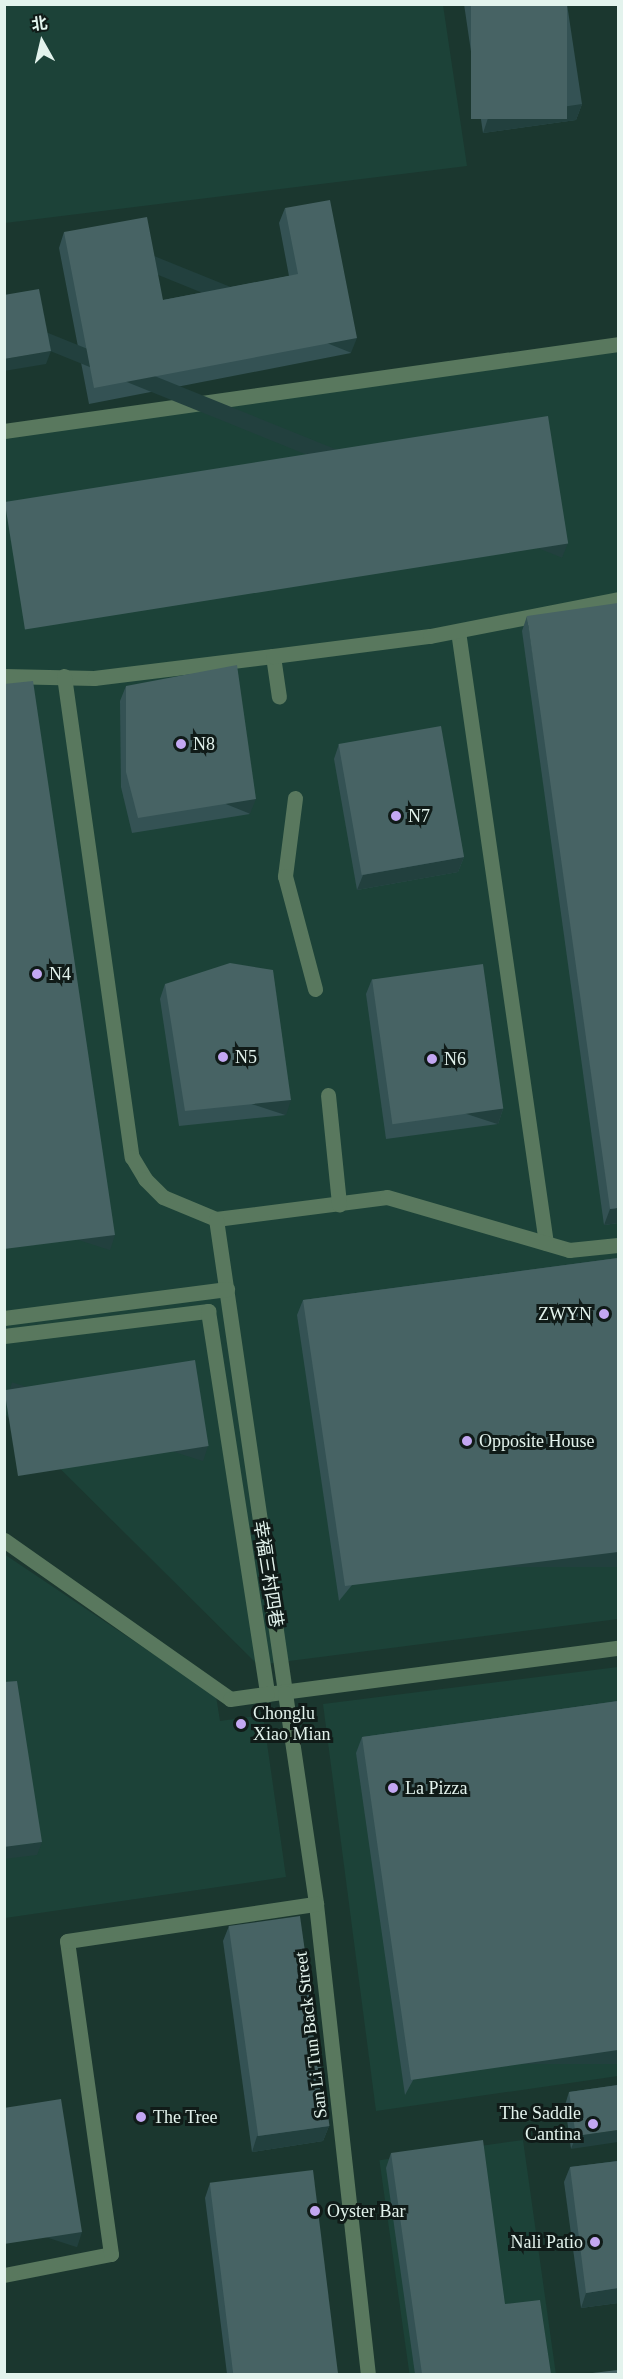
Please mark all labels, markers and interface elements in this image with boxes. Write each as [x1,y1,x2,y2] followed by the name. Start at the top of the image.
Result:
[12,12,72,72] north arrow
[30,14,49,33] text: 北
[193,733,215,755] place label: N8
[174,737,188,751] marker: N8
[408,805,430,827] place label: N7
[389,809,403,823] marker: N7
[49,963,71,985] place label: N4
[30,967,44,981] marker: N4
[235,1046,257,1068] place label: N5
[444,1048,466,1070] place label: N6
[216,1050,230,1064] marker: N5
[425,1052,439,1066] marker: N6
[538,1303,592,1325] place label: ZWYN
[597,1307,611,1321] marker: ZWYN
[479,1430,594,1452] place label: Opposite House
[460,1434,474,1448] marker: Opposite House
[249,1519,287,1629] street label: 幸福三村四巷
[253,1703,330,1746] place label: Chonglu Xiao Mian
[234,1717,248,1731] marker: Chonglu Xiao Mian
[405,1777,467,1799] place label: La Pizza
[386,1781,400,1795] marker: La Pizza
[290,1950,332,2120] street label: San Li Tun Back Street
[500,2103,581,2146] place label: The Saddle Cantina
[153,2106,218,2128] place label: The Tree
[134,2110,148,2124] marker: The Tree
[586,2117,600,2131] marker: The Saddle Cantina
[327,2200,405,2222] place label: Oyster Bar
[308,2204,322,2218] marker: Oyster Bar
[511,2231,583,2253] place label: Nali Patio
[588,2235,602,2249] marker: Nali Patio

